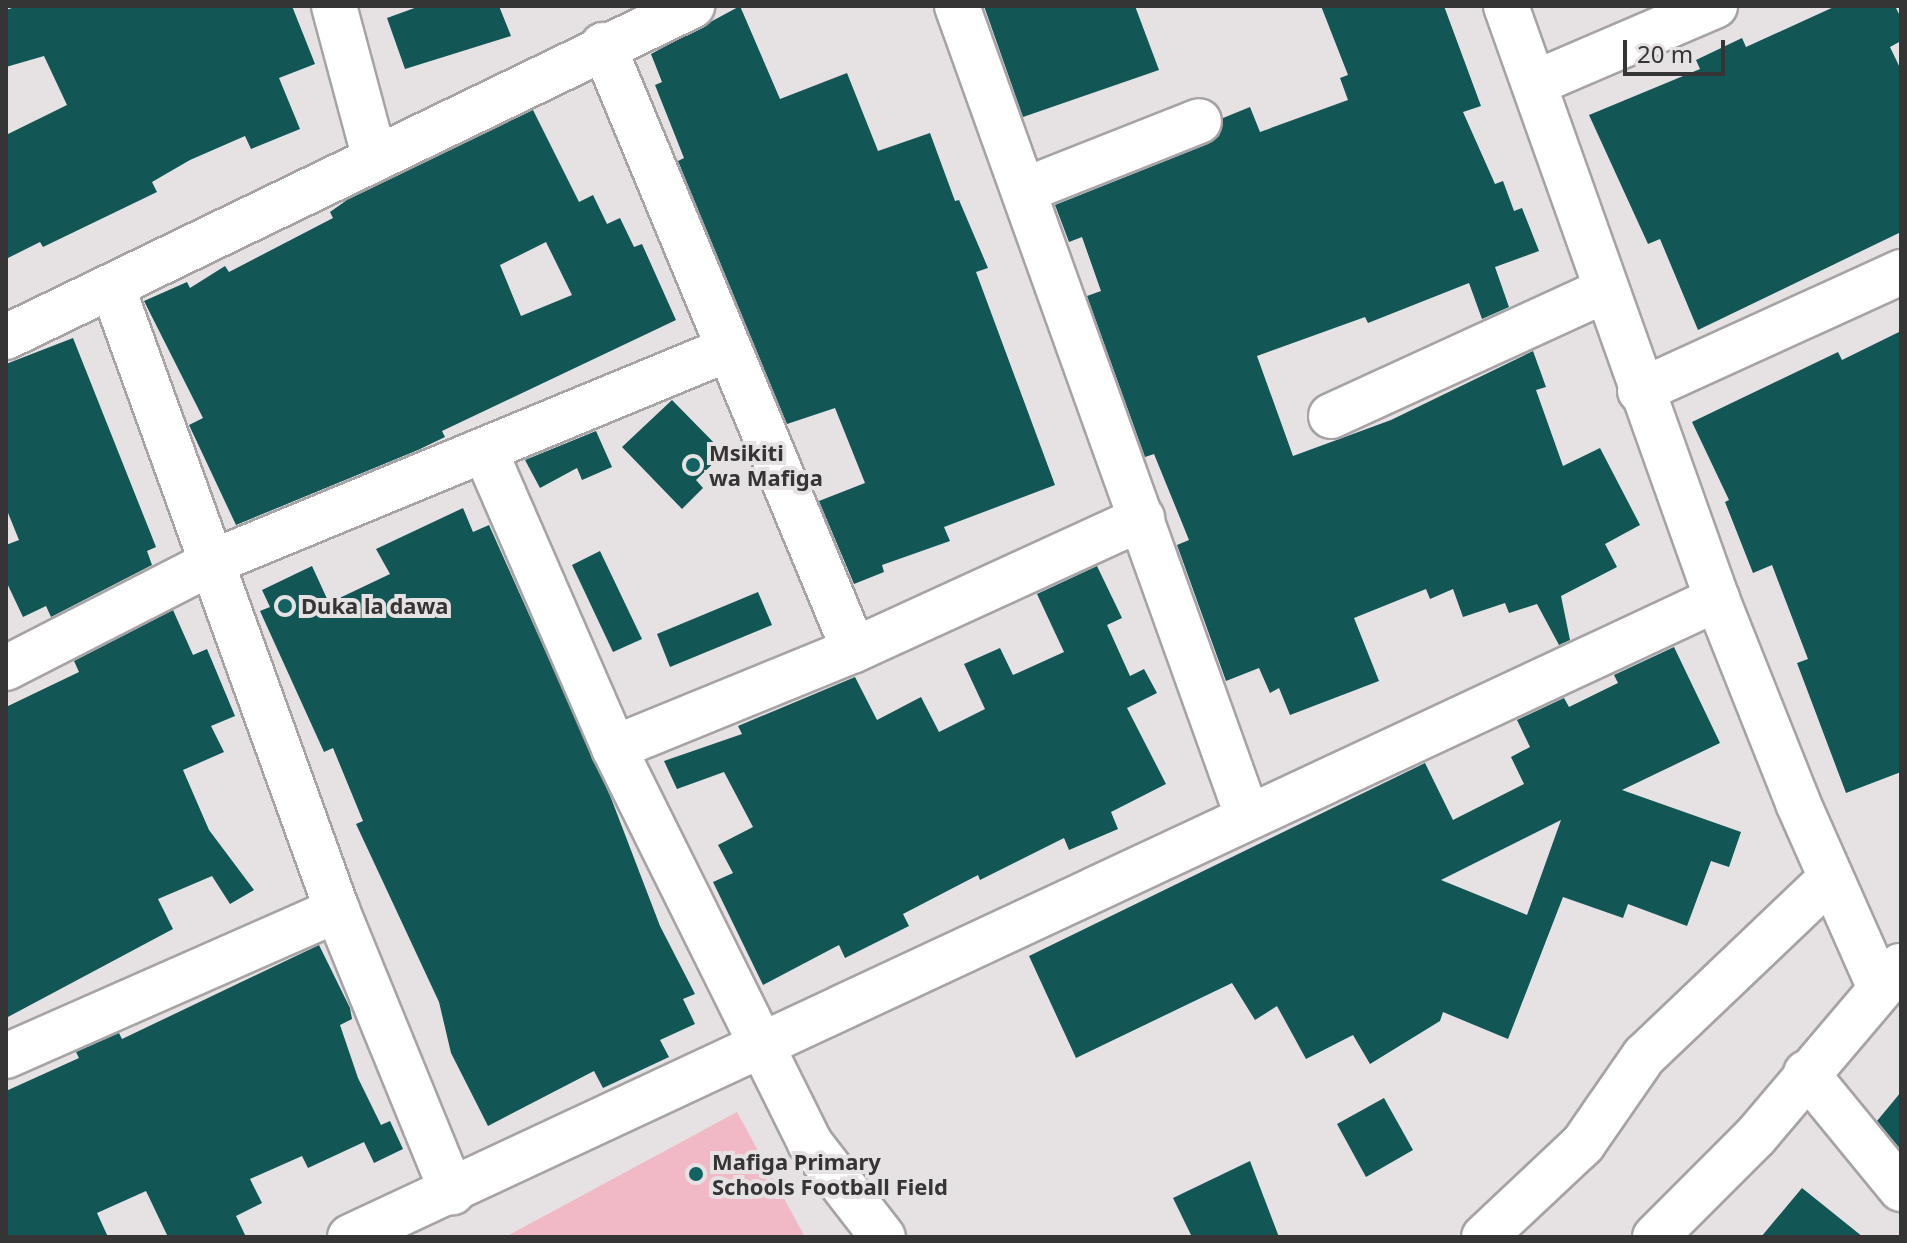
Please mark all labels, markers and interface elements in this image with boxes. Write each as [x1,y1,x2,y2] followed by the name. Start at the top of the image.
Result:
[1627,24,1729,74] scale bar
[1637,37,1693,70] text: 20 m
[709,439,823,490] place label: Msikiti wa Mafiga
[684,456,702,474] marker: Msikiti wa Mafiga
[301,593,448,619] place label: Duka la dawa
[276,597,294,615] marker: Duka la dawa
[712,1148,948,1200] place label: Mafiga Primary Schools Football Field
[687,1165,705,1183] marker: Mafiga Primary Schools Football Field

